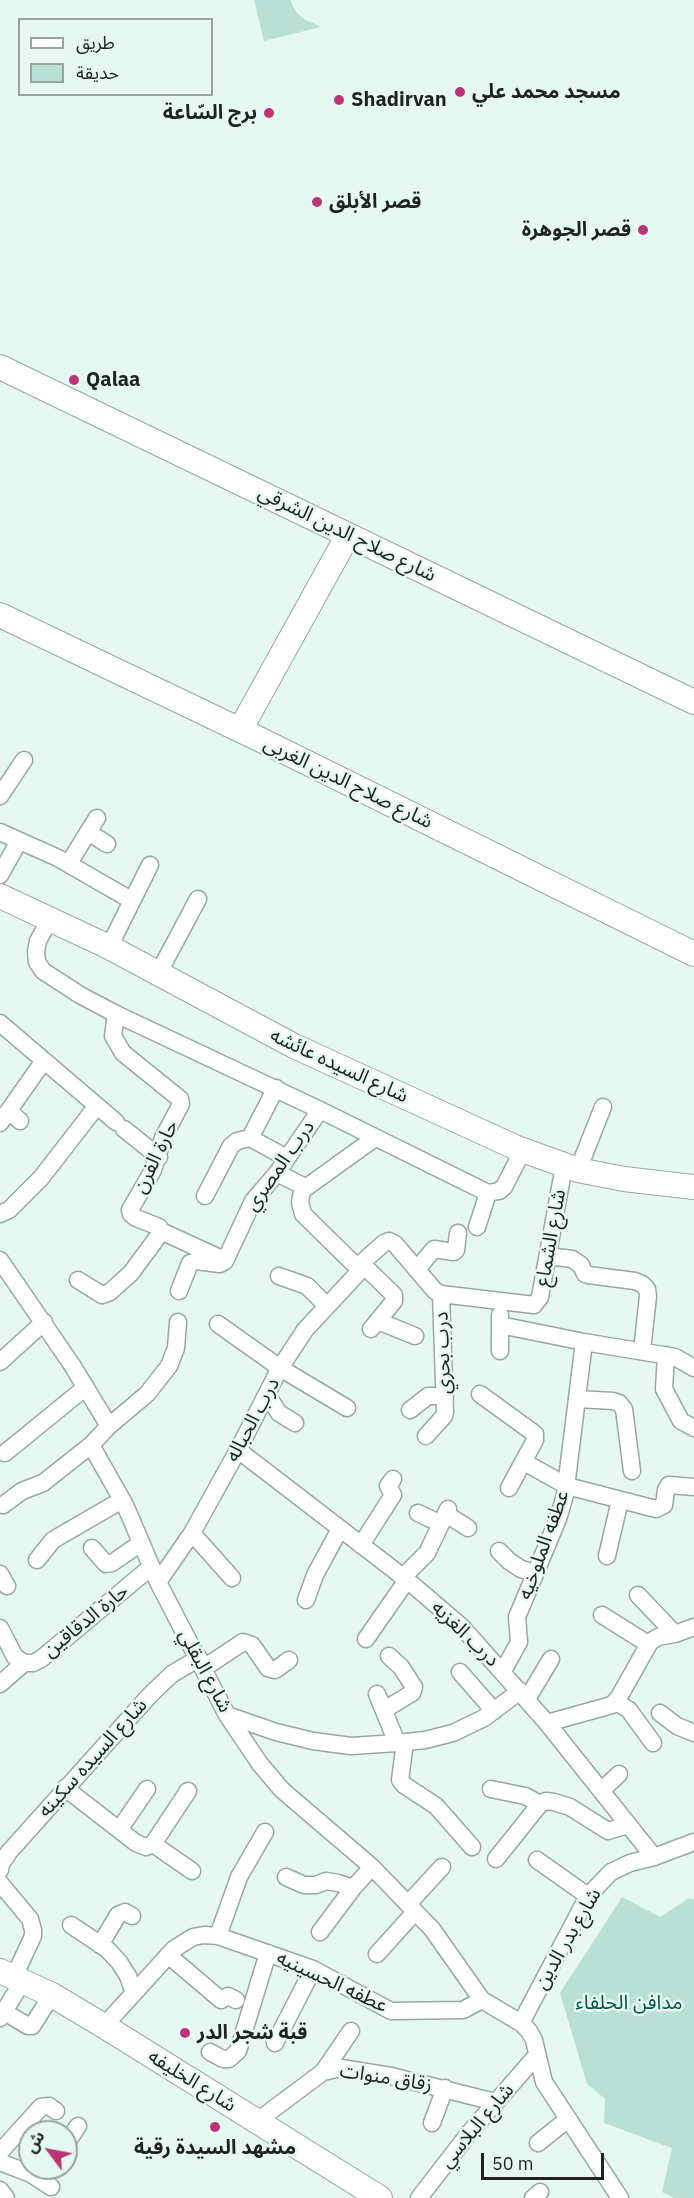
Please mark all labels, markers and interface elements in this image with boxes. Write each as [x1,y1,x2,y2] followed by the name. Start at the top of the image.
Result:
[18,18,213,96] legend
[76,31,115,54] text: طريق
[76,61,119,84] text: حديقة
[472,80,621,104] place label: مسجد محمد علي
[453,85,467,99] marker: مسجد محمد علي
[351,88,447,112] place label: Shadirvan
[332,93,346,107] marker: Shadirvan
[163,101,257,125] place label: برج السّاعة
[262,106,276,120] marker: برج السّاعة
[329,190,421,214] place label: قصر الأبلق
[310,195,324,209] marker: قصر الأبلق
[522,218,631,242] place label: قصر الجوهرة
[636,223,650,237] marker: قصر الجوهرة
[86,368,140,392] place label: Qalaa
[67,373,81,387] marker: Qalaa
[254,480,440,588] street label: شارع صلاح الدين الشرقي
[260,732,436,834] street label: شارع صلاح الدين الغربى
[266,1024,412,1108] street label: شارع السيده عائشه
[128,1116,184,1198] street label: حارة الفرن
[240,1116,320,1216] street label: درب المصري
[531,1188,571,1288] street label: شارع الشماع
[430,1311,456,1395] street label: درب بحري
[221,1374,285,1466] street label: درب الحباله
[513,1487,575,1603] street label: عطفه الملوخيه
[38,1579,134,1663] street label: حارة الدقاقين
[426,1596,504,1672] street label: درب الغزيه
[173,1625,237,1717] street label: شارع البقلي
[33,1694,153,1822] street label: شارع السيده سكينه
[529,1884,607,1994] street label: شارع بدر الدين
[273,1946,391,2018] street label: عطفه الحسينيه
[576,1991,682,2015] park label: مدافن الحلفاء
[197,2021,307,2045] place label: قبة شجر الدر
[178,2026,192,2040] marker: قبة شجر الدر
[143,2044,241,2118] street label: شارع الخليفه
[338,2059,434,2097] street label: زقاق منوات
[435,2079,519,2173] street label: شارع البلاسي
[18,2120,78,2180] north arrow
[208,2120,222,2134] marker: مشهد السيدة رقية
[20,2127,49,2156] text: ش
[134,2136,296,2160] place label: مشهد السيدة رقية
[484,2141,607,2179] scale bar
[492,2152,534,2175] text: 50 m

